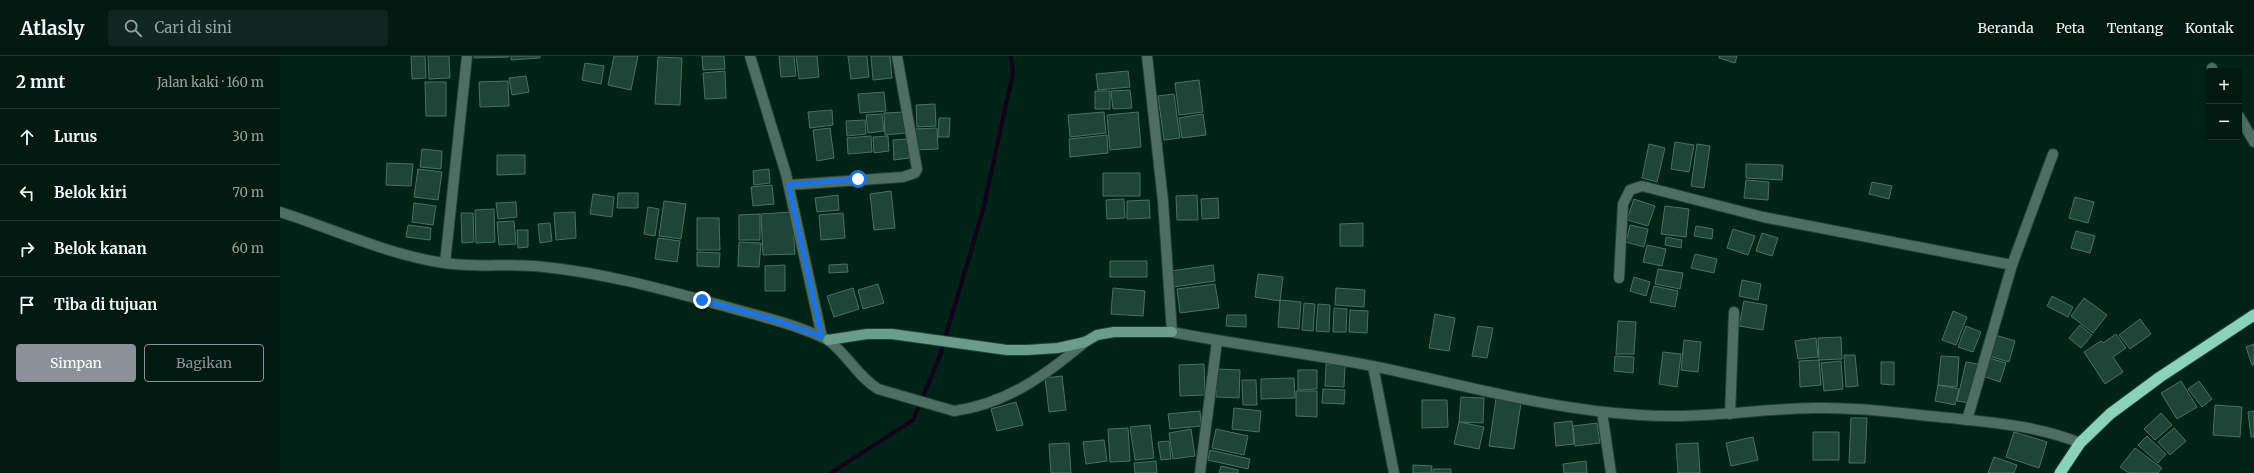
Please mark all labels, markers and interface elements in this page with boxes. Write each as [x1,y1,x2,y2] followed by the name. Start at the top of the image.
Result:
[108,10,388,46] search box
[20,16,84,40] text: Atlasly
[122,17,144,39] icon: search
[154,18,232,37] text: Cari di sini
[1978,19,2034,37] text: Beranda
[2056,19,2085,37] text: Peta
[2107,19,2163,37] text: Tentang
[2185,19,2234,37] text: Kontak
[2206,68,2242,140] map controls
[2206,68,2242,104] button: +
[16,71,65,93] text: 2 mnt
[157,74,264,91] text: Jalan kaki · 160 m
[2206,104,2242,140] button: −
[16,126,38,148] icon: ahead
[54,127,97,146] text: Lurus
[232,128,264,145] text: 30 m
[849,170,867,188] route start
[16,182,38,204] icon: left
[54,183,127,202] text: Belok kiri
[233,184,264,201] text: 70 m
[16,238,38,260] icon: right
[54,239,147,258] text: Belok kanan
[232,240,264,257] text: 60 m
[693,291,711,309] route end
[16,294,38,316] icon: arrive
[54,295,157,314] text: Tiba di tujuan
[16,344,136,382] button: Simpan
[144,344,264,382] button: Bagikan

